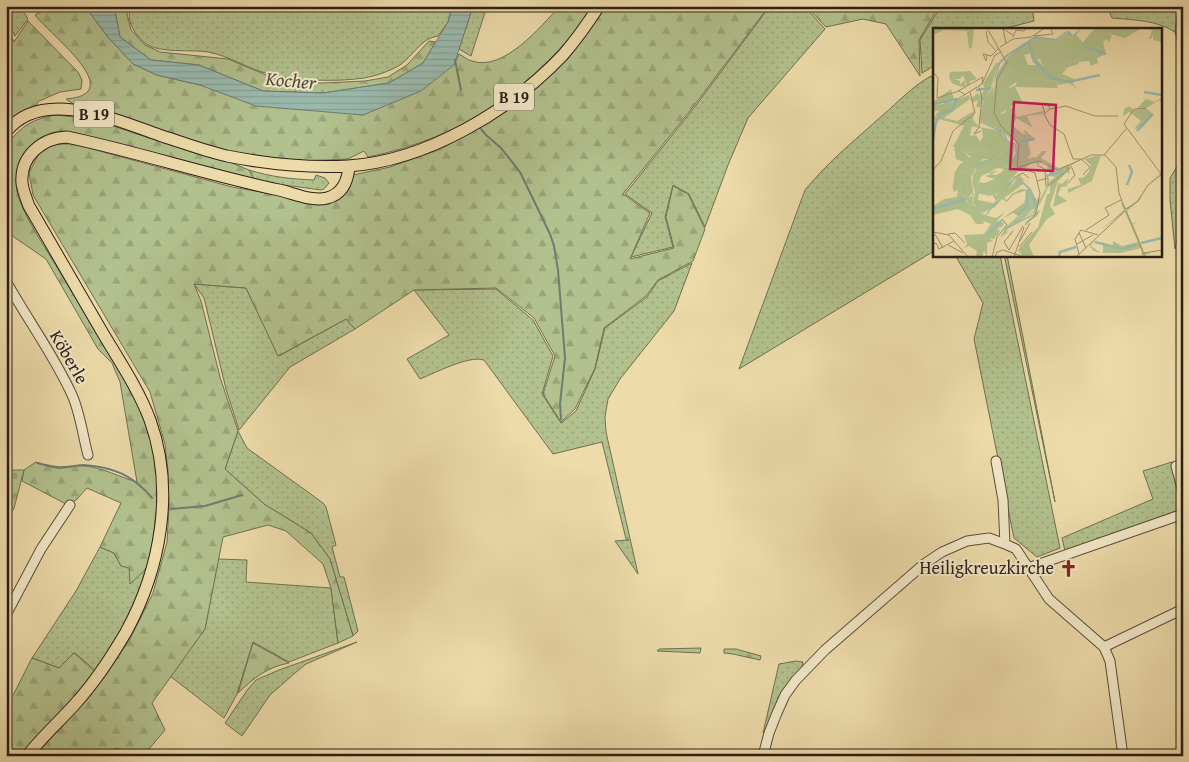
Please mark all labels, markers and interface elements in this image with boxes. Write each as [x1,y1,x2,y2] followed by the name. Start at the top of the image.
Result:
[933,28,1162,256] inset map
[264,64,318,96] water label: Kocher
[494,84,534,110] road number: B 19
[74,100,114,128] road number: B 19
[43,325,96,389] street label: Köberle
[920,554,1054,581] place label: Heiligkreuzkirche
[1058,558,1078,578] church icon: Heiligkreuzkirche

